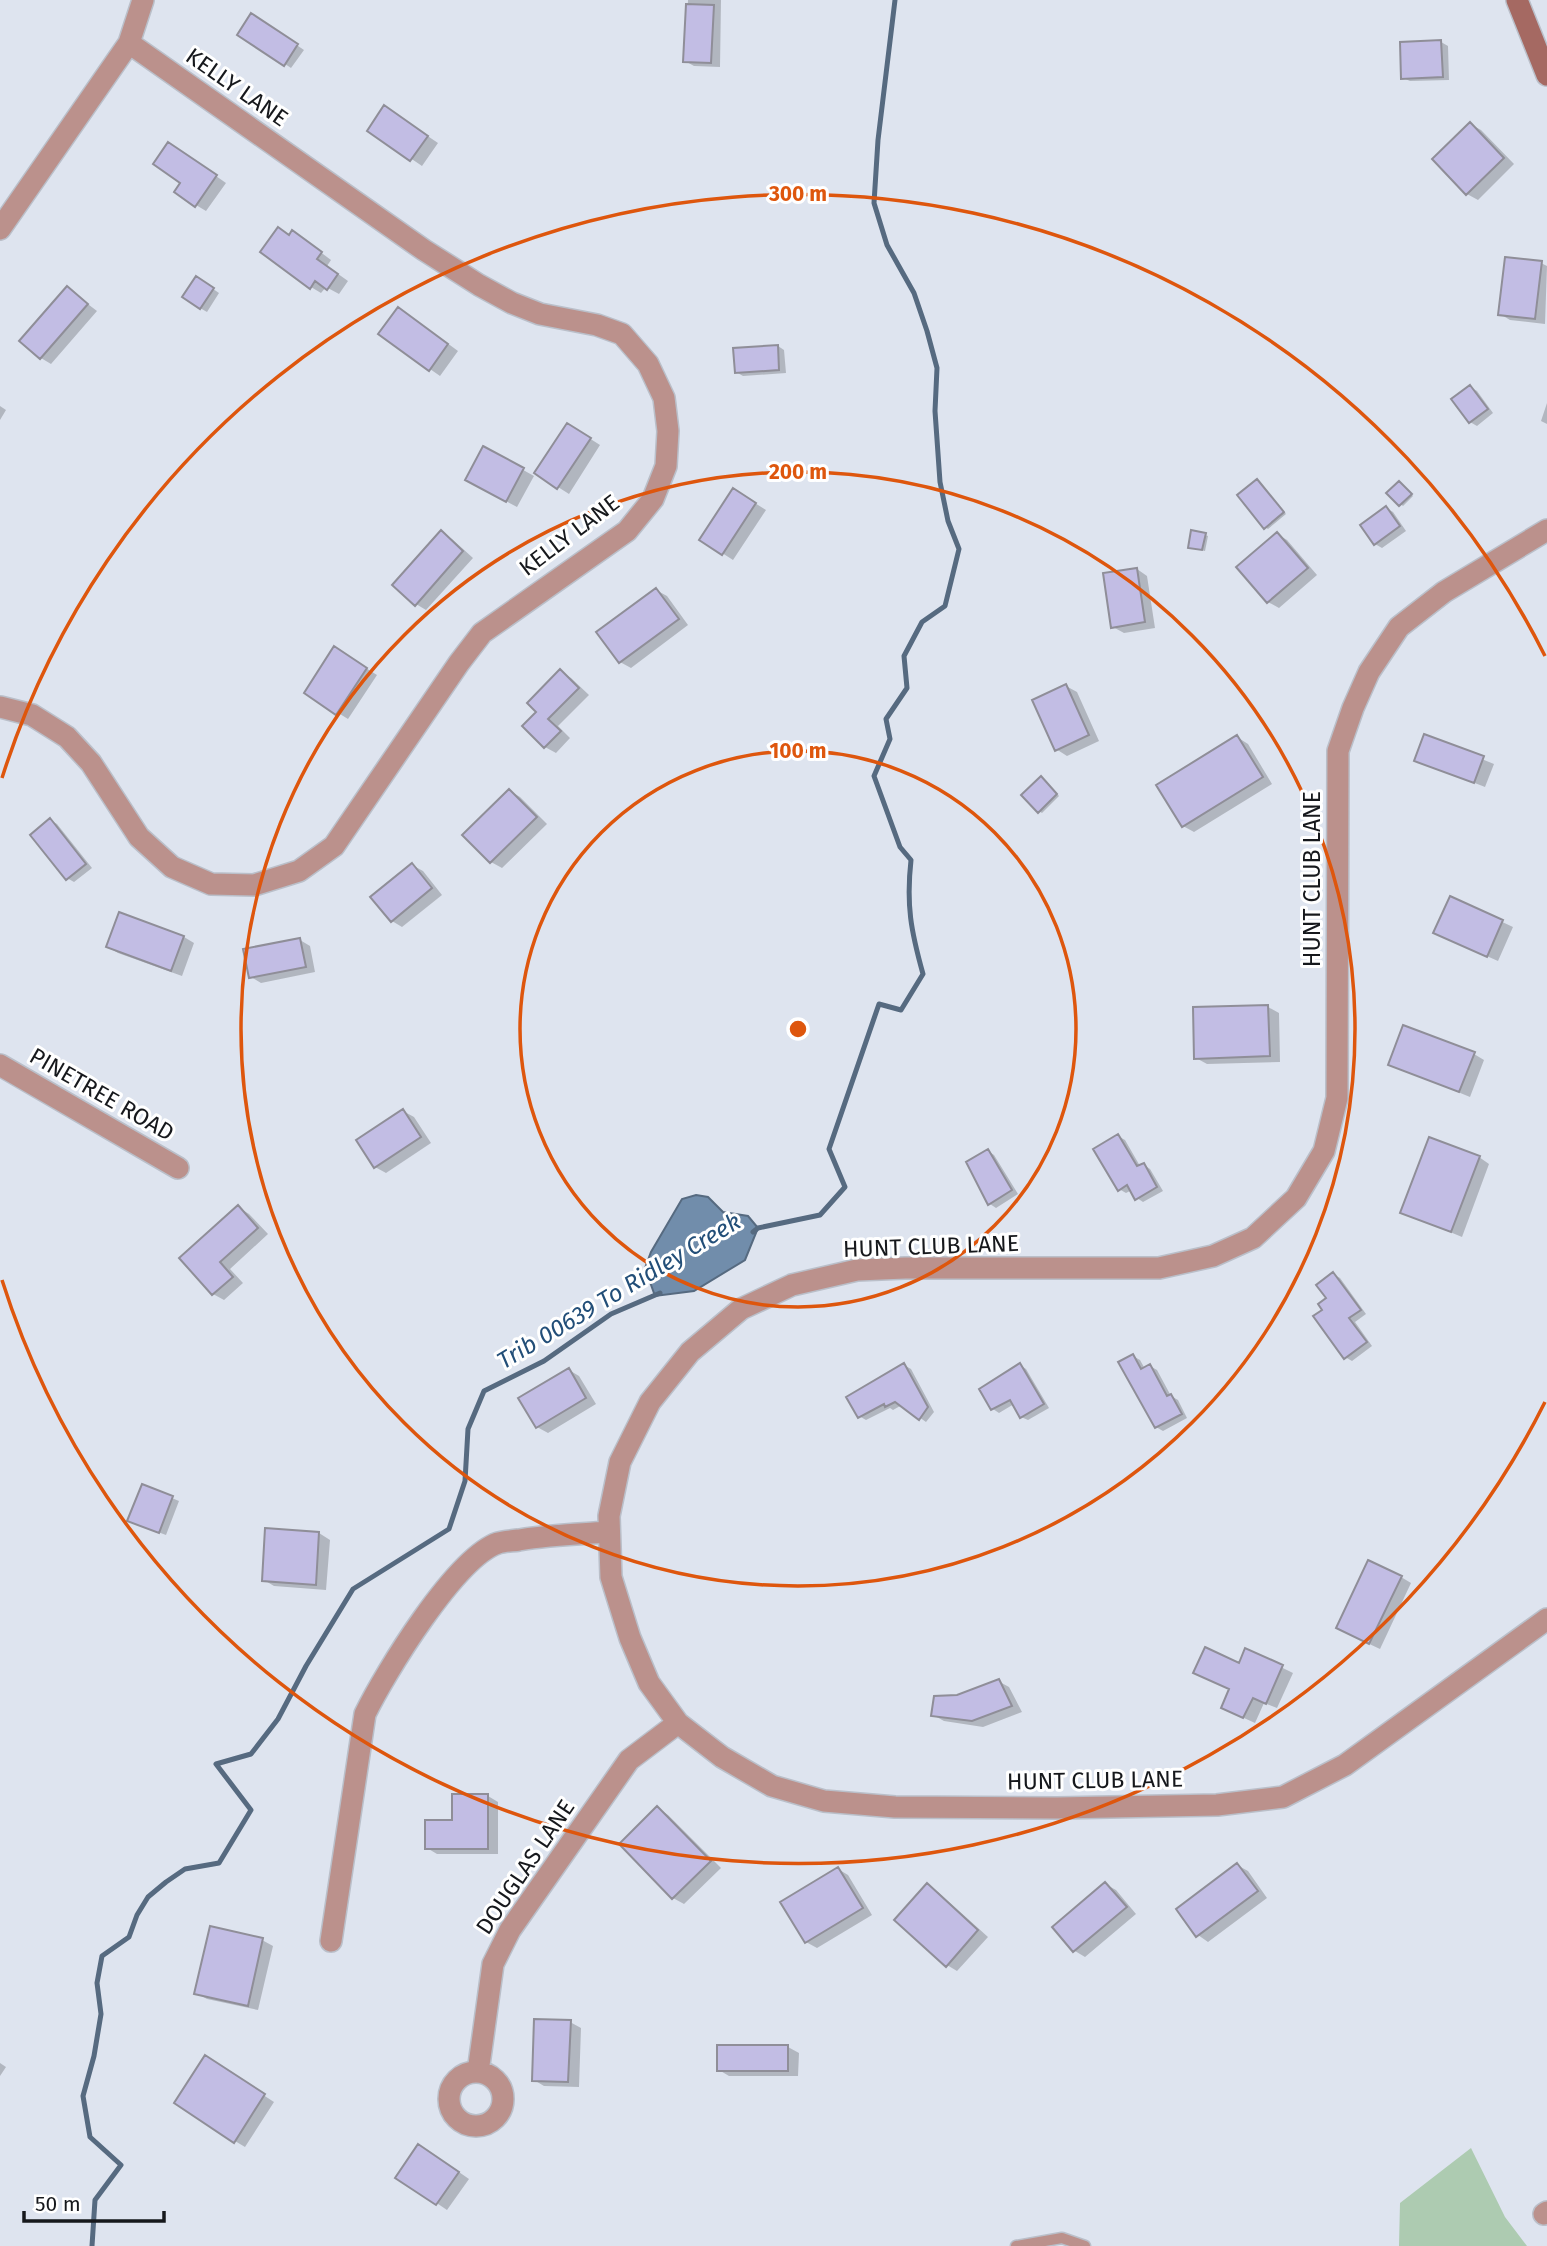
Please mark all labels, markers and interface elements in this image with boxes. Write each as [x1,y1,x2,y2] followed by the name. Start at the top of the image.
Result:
[181,42,293,132] street label: KELLY LANE
[768,181,827,207] text: 300 m
[769,459,827,485] text: 200 m
[513,488,625,582] street label: KELLY LANE
[769,738,827,764] text: 100 m
[1298,791,1326,967] street label: HUNT CLUB LANE
[786,1017,810,1041] centre of rings
[25,1041,179,1147] street label: PINETREE ROAD
[492,1207,746,1375] water label: Trib 00639 To Ridley Creek
[842,1229,1020,1263] street label: HUNT CLUB LANE
[1007,1764,1183,1796] street label: HUNT CLUB LANE
[470,1794,580,1940] street label: DOUGLAS LANE
[24,2180,164,2224] scale bar
[35,2191,81,2217] text: 50 m

